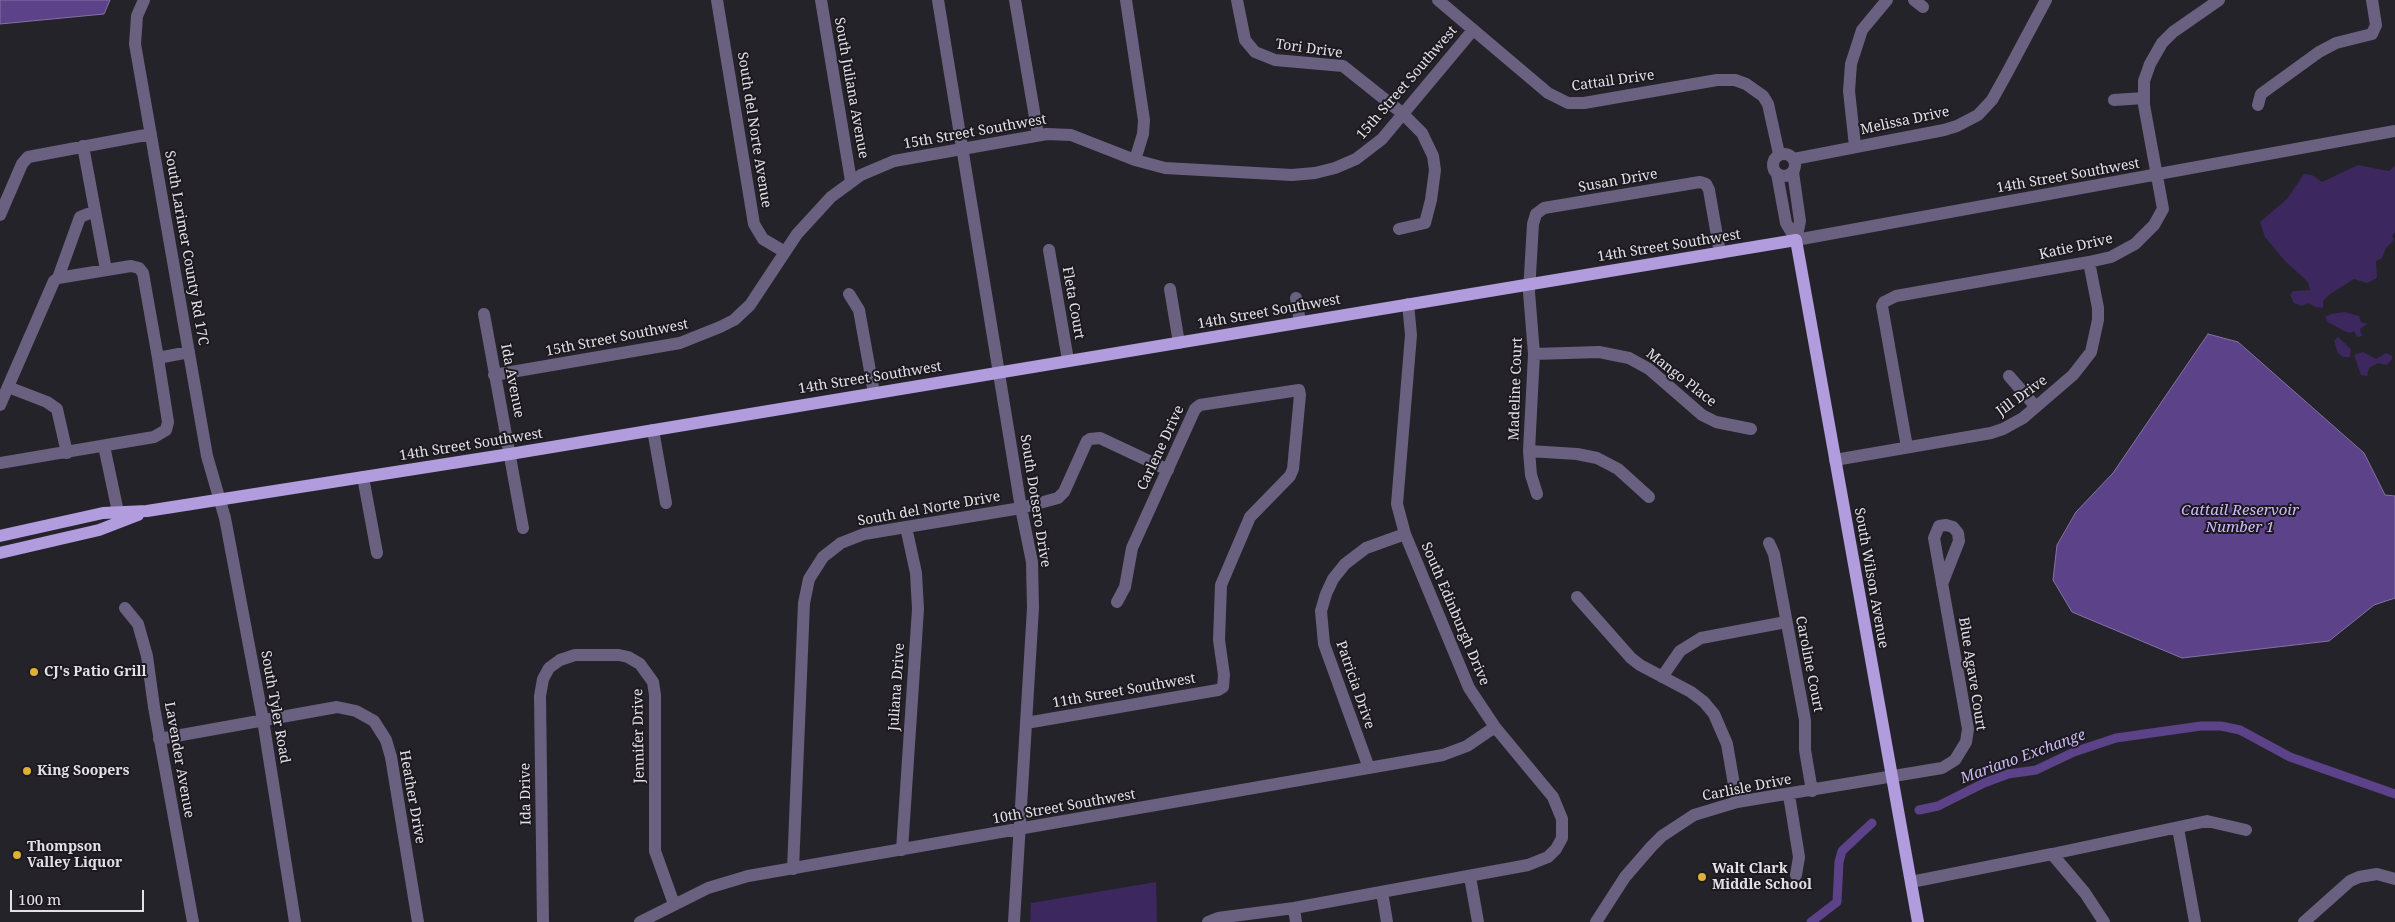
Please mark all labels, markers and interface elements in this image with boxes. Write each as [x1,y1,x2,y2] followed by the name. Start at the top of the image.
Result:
[830,16,872,160] street label: South Juliana Avenue
[1353,23,1461,143] street label: 15th Street Southwest
[1274,36,1344,62] street label: Tori Drive
[733,51,775,209] street label: South del Norte Avenue
[1570,67,1656,95] street label: Cattail Drive
[1859,103,1951,139] street label: Melissa Drive
[902,111,1048,153] street label: 15th Street Southwest
[161,149,211,347] street label: South Larimer County Rd 17C
[1995,155,2141,197] street label: 14th Street Southwest
[1577,166,1659,196] street label: Susan Drive
[1596,226,1742,266] street label: 14th Street Southwest
[2038,230,2114,264] street label: Katie Drive
[1058,265,1088,341] street label: Fleta Court
[1196,291,1342,333] street label: 14th Street Southwest
[544,316,690,360] street label: 15th Street Southwest
[1506,337,1526,441] street label: Madeline Court
[497,342,527,420] street label: Ida Avenue
[1643,345,1719,411] street label: Mango Place
[797,358,943,398] street label: 14th Street Southwest
[1993,372,2051,420] street label: Jill Drive
[1134,403,1188,493] street label: Carlene Drive
[398,425,544,465] street label: 14th Street Southwest
[1016,433,1054,569] street label: South Dotsero Drive
[856,488,1002,530] street label: South del Norte Drive
[2181,502,2299,537] water label: Cattail Reservoir Number 1
[1850,506,1892,650] street label: South Wilson Avenue
[1417,540,1493,688] street label: South Edinburgh Drive
[1791,615,1827,713] street label: Caroline Court
[1955,616,1989,732] street label: Blue Agave Court
[1332,639,1378,731] street label: Patricia Drive
[886,643,908,731] street label: Juliana Drive
[257,649,293,765] street label: South Tyler Road
[44,664,146,680] place label: CJ's Patio Grill
[28,666,40,678] marker: CJ's Patio Grill
[1051,670,1197,712] street label: 11th Street Southwest
[630,688,648,784] street label: Jennifer Drive
[161,701,197,819] street label: Lavender Avenue
[1958,726,2088,788] water label: Mariano Exchange
[395,749,429,845] street label: Heather Drive
[37,763,129,779] place label: King Soopers
[517,763,535,825] street label: Ida Drive
[21,765,33,777] marker: King Soopers
[1701,771,1793,805] street label: Carlisle Drive
[991,786,1137,828] street label: 10th Street Southwest
[27,839,122,872] place label: Thompson Valley Liquor
[11,849,23,861] marker: Thompson Valley Liquor
[1712,861,1812,894] place label: Walt Clark Middle School
[1696,871,1708,883] marker: Walt Clark Middle School
[12,880,146,912] scale bar
[18,889,61,909] text: 100 m

